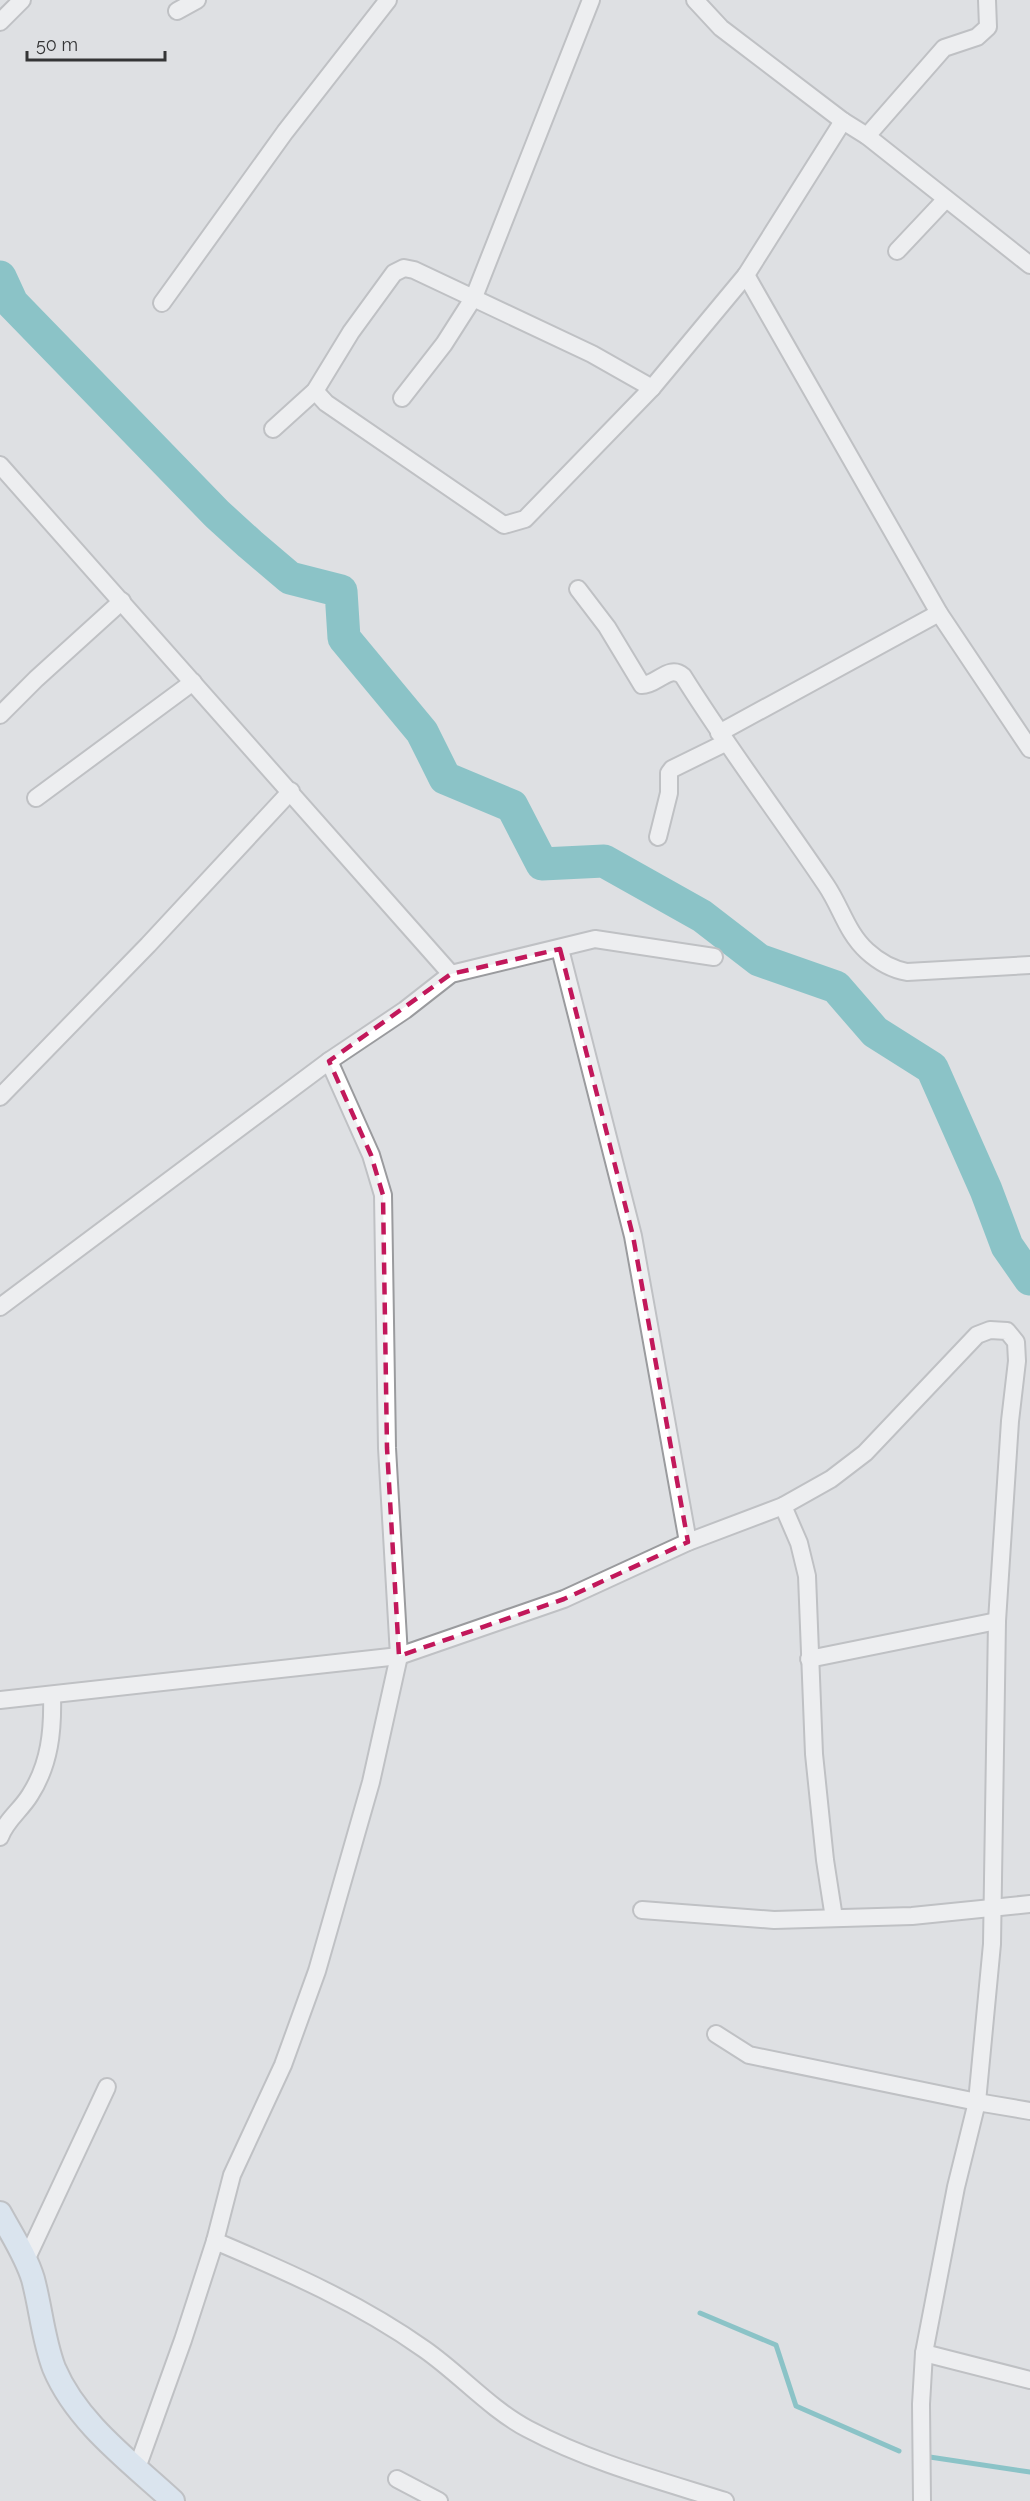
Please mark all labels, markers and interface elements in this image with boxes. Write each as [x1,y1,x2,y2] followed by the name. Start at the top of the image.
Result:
[27,24,165,62] scale bar
[36,34,78,55] text: 50 m

